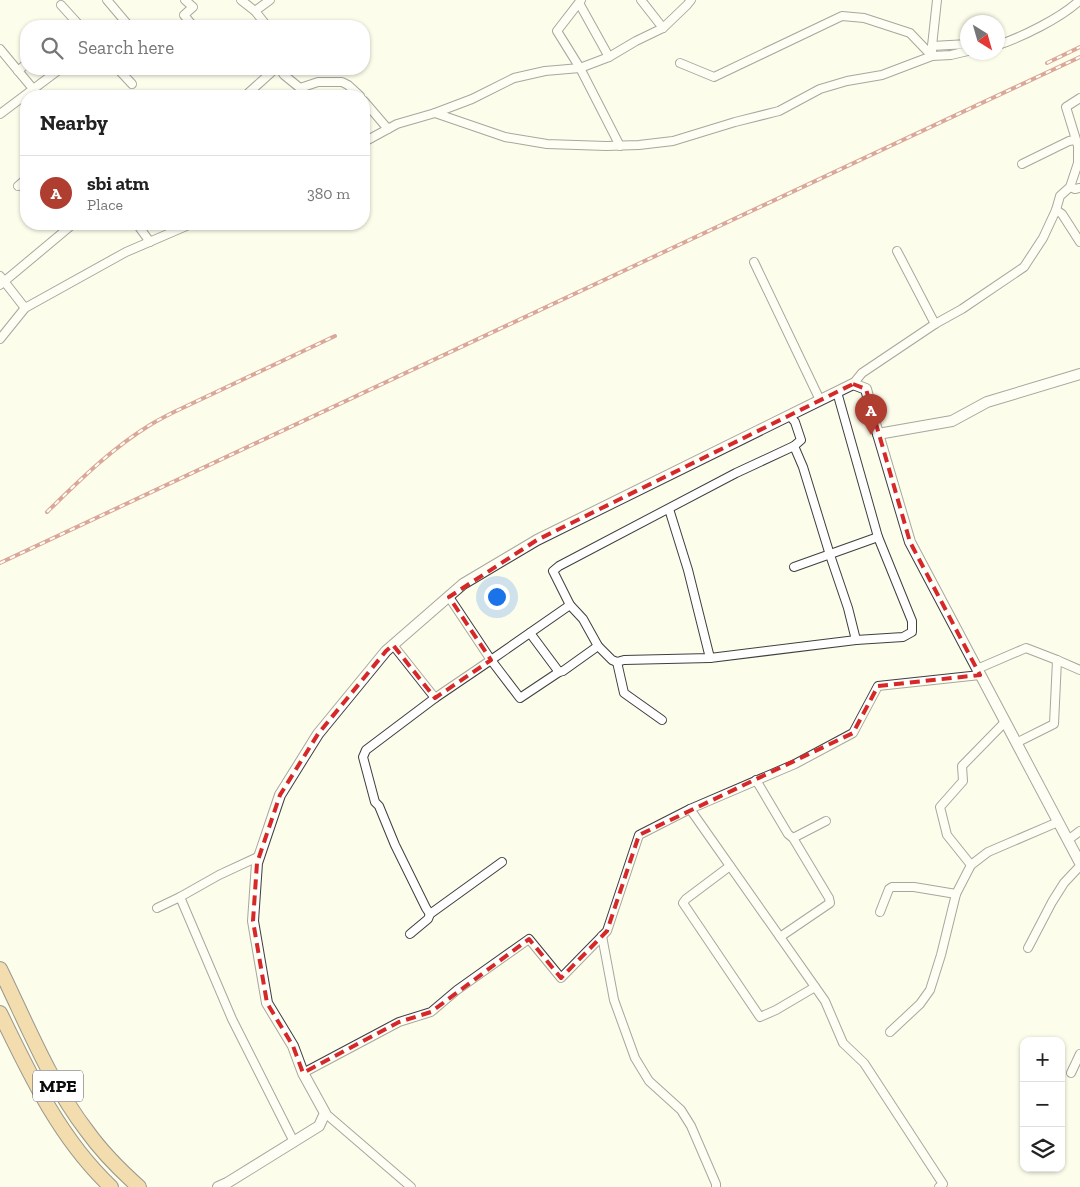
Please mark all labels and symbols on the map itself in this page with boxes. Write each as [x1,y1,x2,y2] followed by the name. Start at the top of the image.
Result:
[960,15,1005,60] north arrow
[855,394,887,435] pin: A
[484,584,510,610] your location
[33,1070,83,1102] road number: MPE

